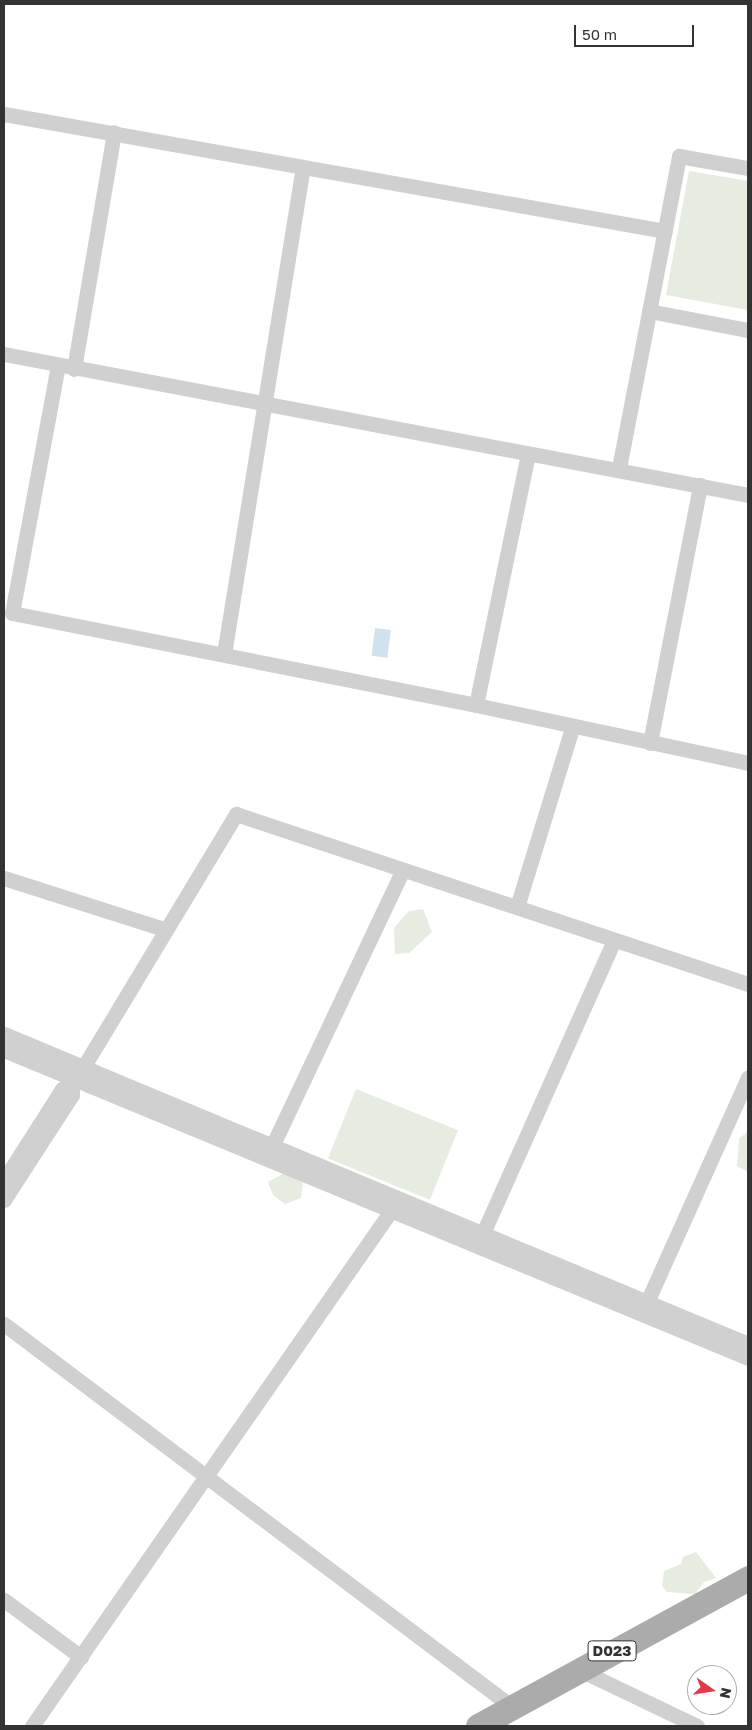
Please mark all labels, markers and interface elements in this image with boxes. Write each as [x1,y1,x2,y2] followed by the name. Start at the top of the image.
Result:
[577,15,697,47] scale bar
[582,25,617,43] text: 50 m
[587,1638,637,1664] road number: D023
[687,1665,737,1715] north arrow
[717,1686,736,1700] text: N

